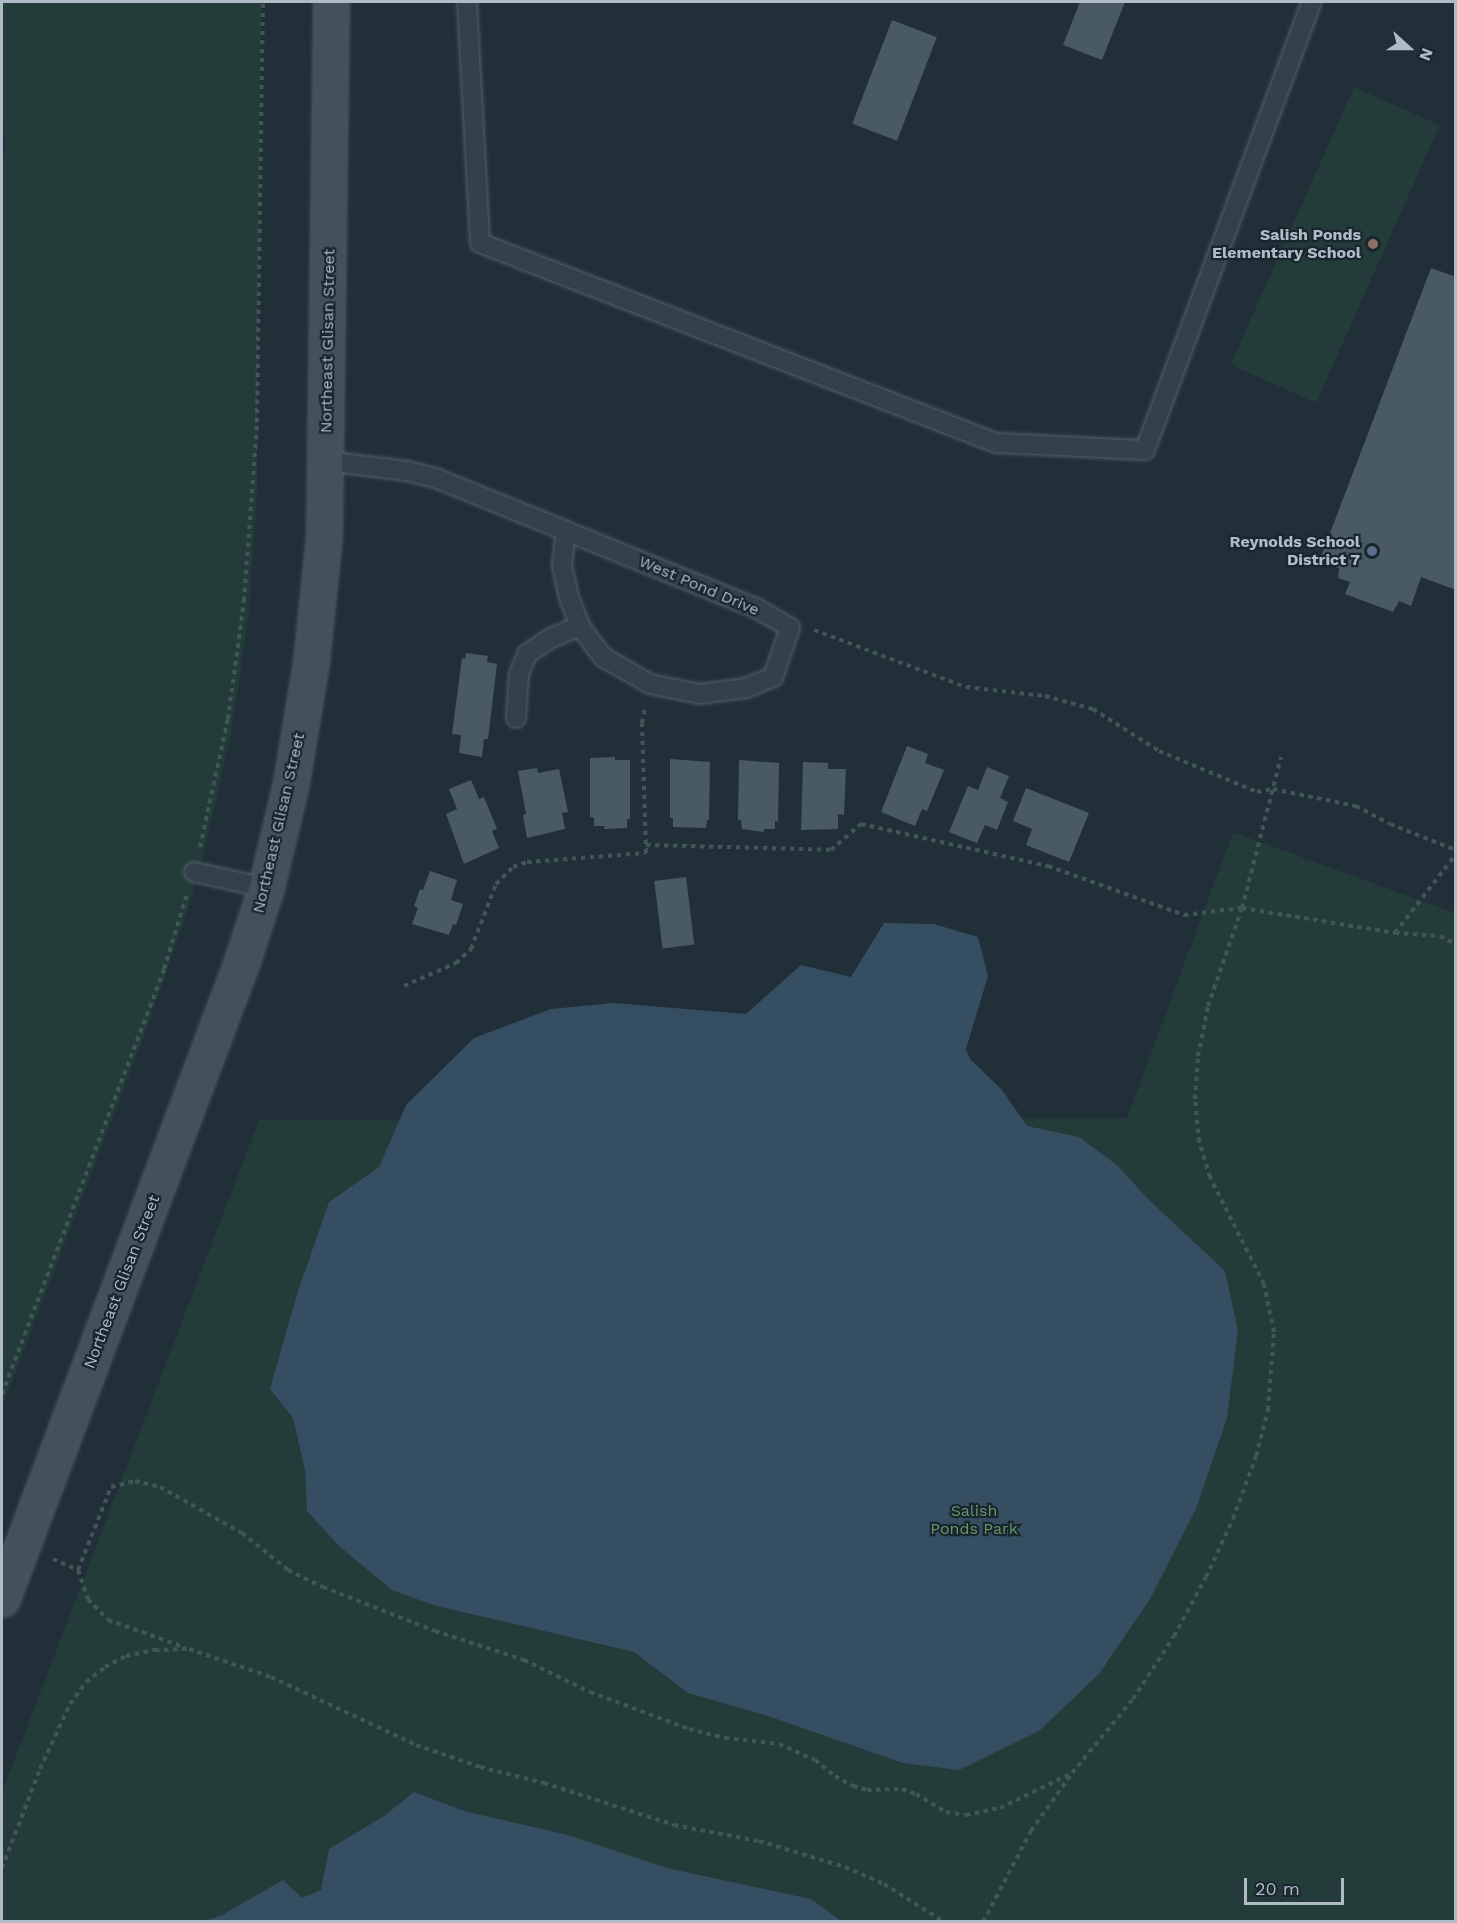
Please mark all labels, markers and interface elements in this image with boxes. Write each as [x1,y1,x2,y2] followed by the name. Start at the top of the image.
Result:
[1379,18,1439,78] north arrow
[1415,46,1437,64] text: N
[1212,225,1361,263] place label: Salish Ponds Elementary School
[1366,237,1380,251] marker: Salish Ponds Elementary School
[317,249,339,433] street label: Northeast Glisan Street
[1230,532,1360,570] place label: Reynolds School District 7
[1365,544,1379,558] marker: Reynolds School District 7
[636,552,762,620] street label: West Pond Drive
[249,731,309,915] street label: Northeast Glisan Street
[80,1192,164,1372] street label: Northeast Glisan Street
[930,1501,1018,1539] park label: Salish Ponds Park
[1247,1866,1348,1904] scale bar
[1255,1878,1300,1899] text: 20 m

